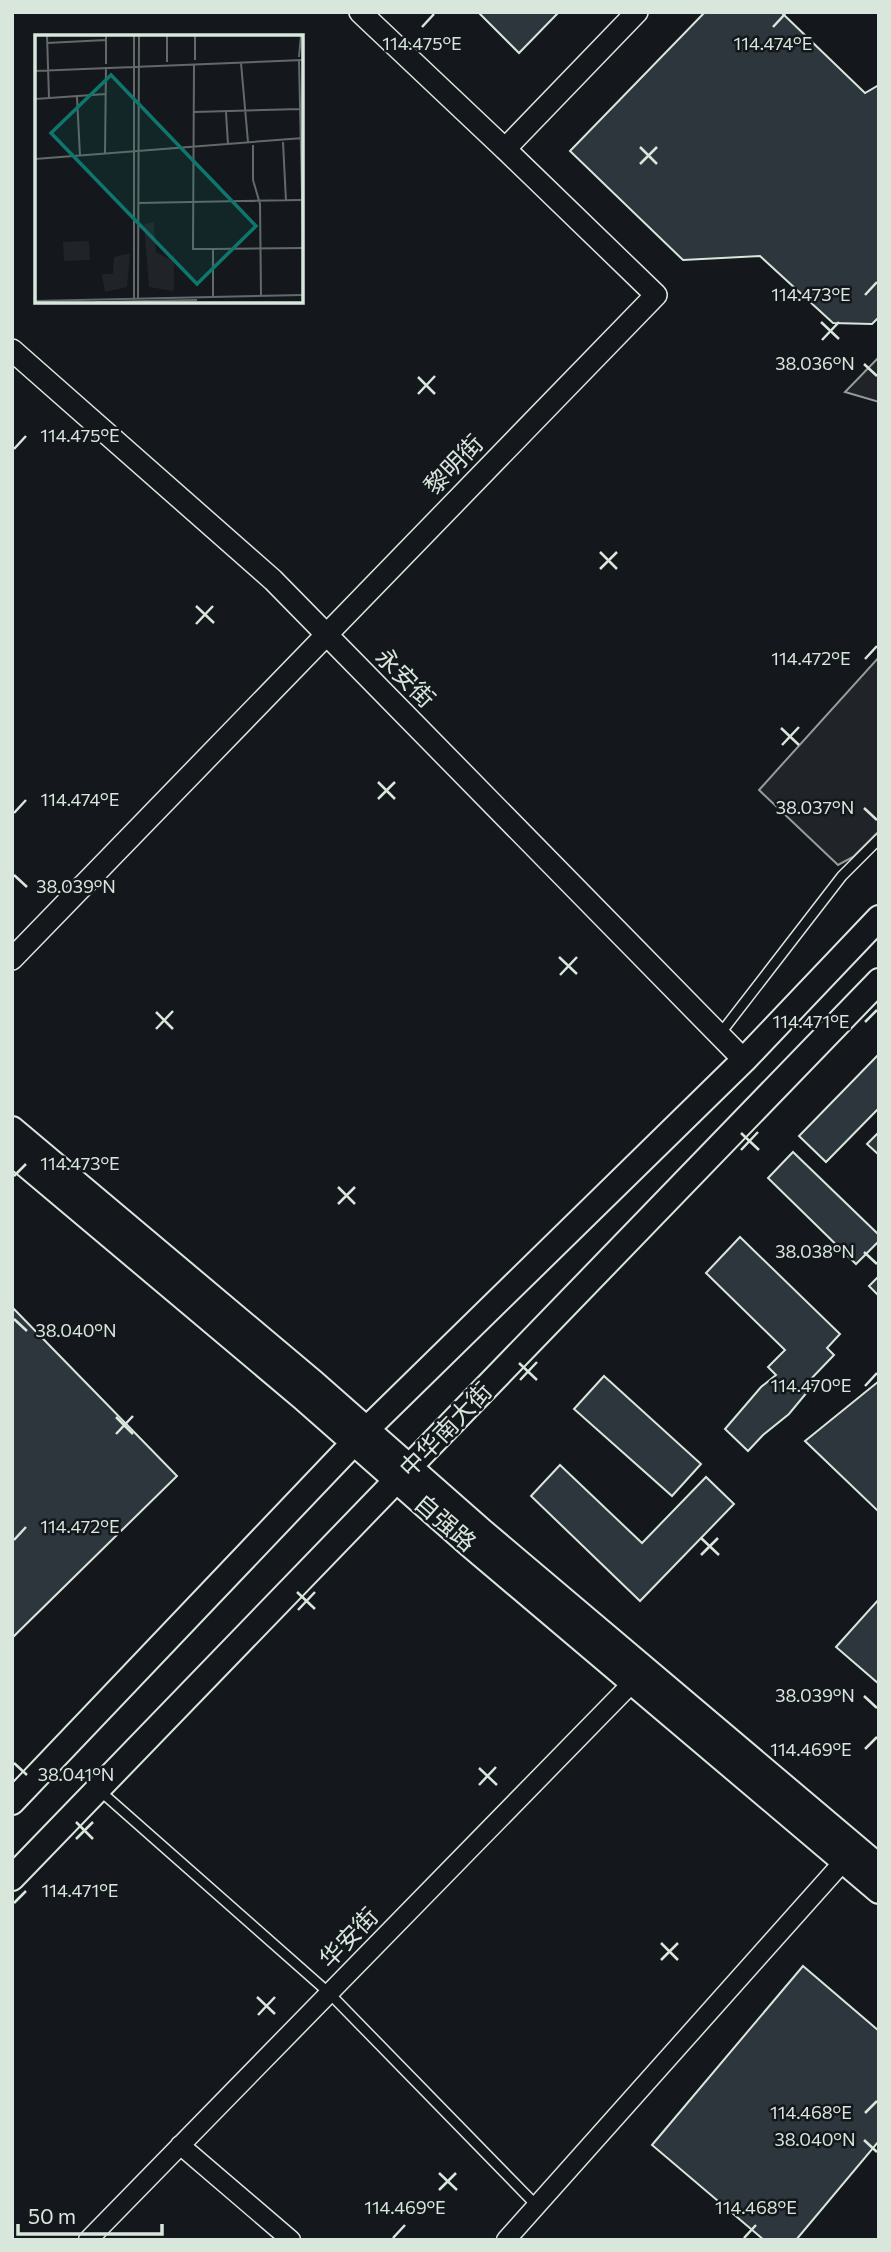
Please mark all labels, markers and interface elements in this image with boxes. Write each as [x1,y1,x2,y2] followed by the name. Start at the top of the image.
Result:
[382,32,462,54] text: 114.475°E
[734,32,812,54] text: 114.474°E
[35,35,303,303] inset map
[771,283,851,305] text: 114.473°E
[775,352,855,374] text: 38.036°N
[40,424,120,446] text: 114.475°E
[417,428,488,500] street label: 黎明街
[370,641,442,713] street label: 永安街
[771,647,851,669] text: 114.472°E
[41,788,119,810] text: 114.474°E
[776,796,854,818] text: 38.037°N
[36,875,116,897] text: 38.039°N
[773,1010,849,1032] text: 114.471°E
[40,1152,120,1174] text: 114.473°E
[775,1240,855,1262] text: 38.038°N
[35,1319,117,1341] text: 38.040°N
[771,1374,851,1396] text: 114.470°E
[393,1376,497,1482] street label: 中华南大街
[409,1487,483,1556] street label: 自强路
[40,1515,120,1537] text: 114.472°E
[775,1684,855,1706] text: 38.039°N
[770,1738,852,1760] text: 114.469°E
[38,1763,114,1785] text: 38.041°N
[42,1879,118,1901] text: 114.471°E
[312,1901,383,1973] street label: 华安街
[770,2101,852,2123] text: 114.468°E
[774,2128,856,2150] text: 38.040°N
[18,2192,161,2236] scale bar
[364,2196,446,2218] text: 114.469°E
[715,2196,797,2218] text: 114.468°E
[28,2203,76,2228] text: 50 m

